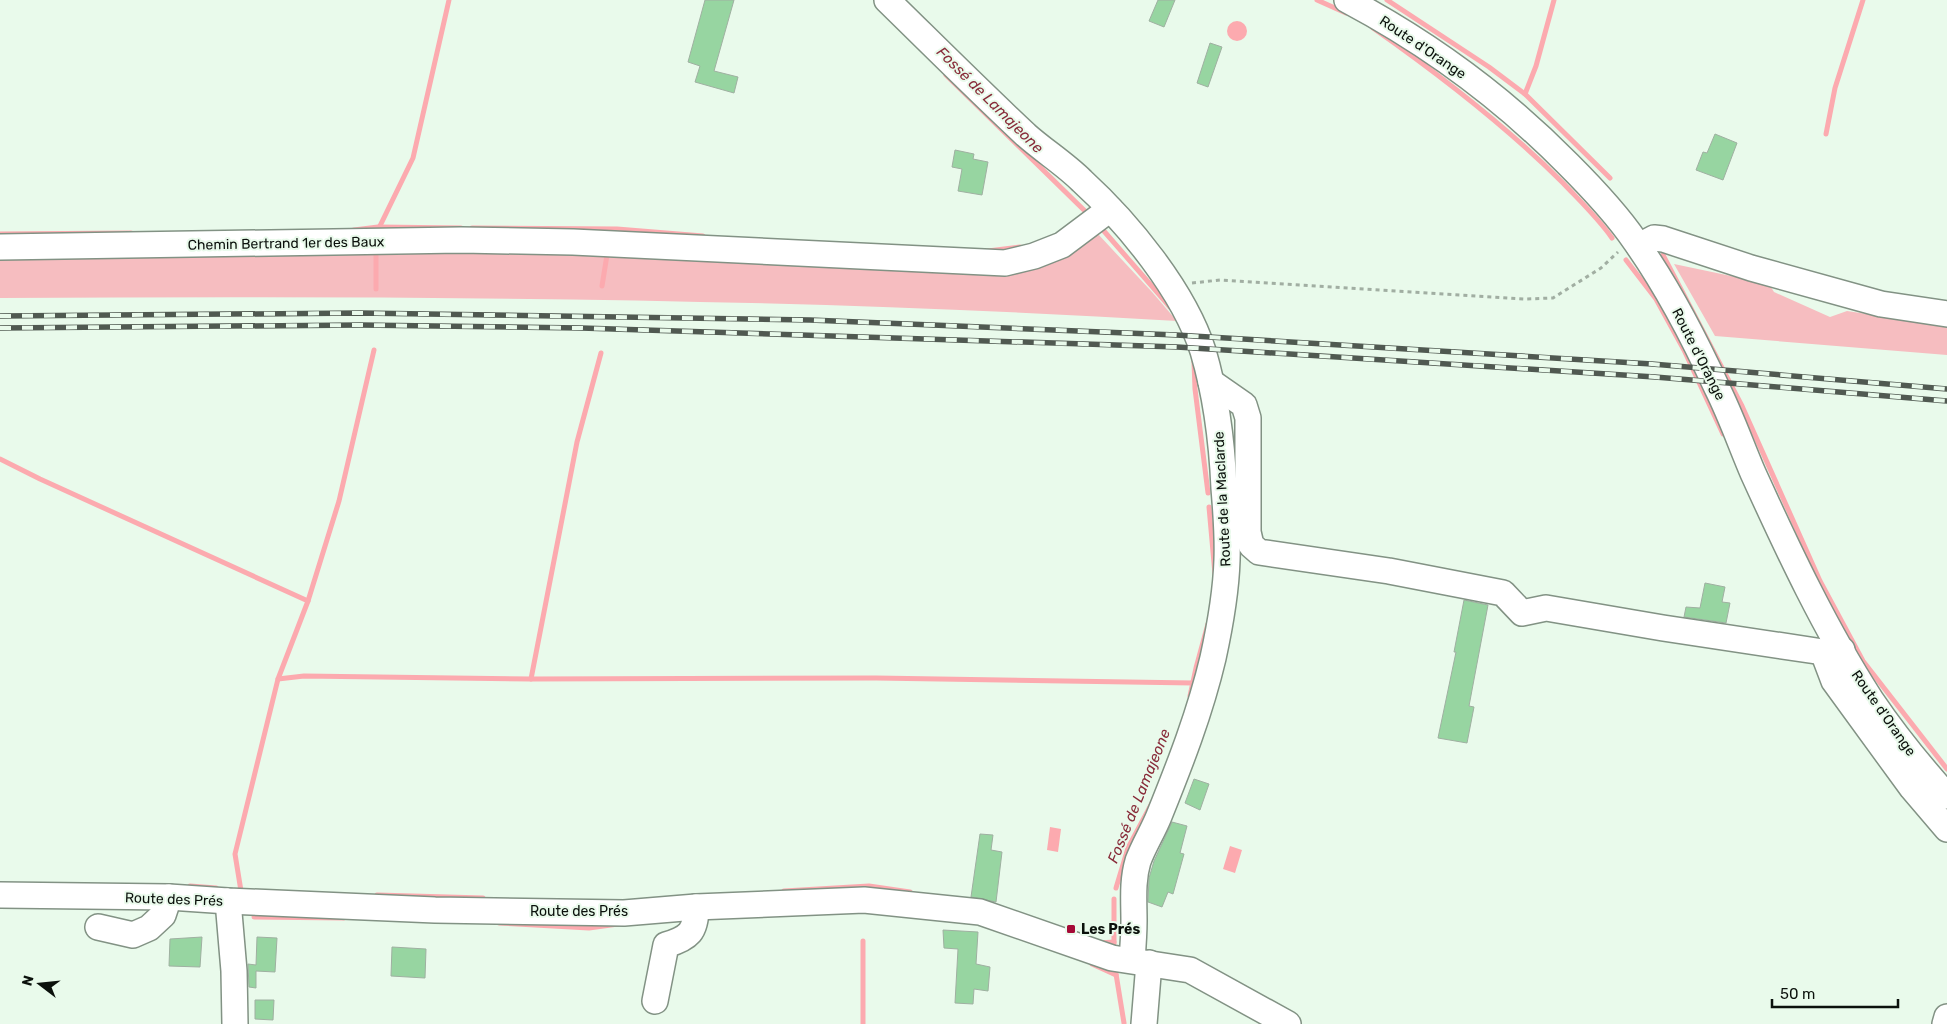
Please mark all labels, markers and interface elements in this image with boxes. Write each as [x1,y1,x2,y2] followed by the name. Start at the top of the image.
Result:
[1376,12,1469,83] street label: Route d'Orange
[933,43,1047,157] water label: Fossé de Lamajeone
[188,233,385,254] street label: Chemin Bertrand 1er des Baux
[1668,305,1729,403] street label: Route d'Orange
[1210,431,1235,567] street label: Route de la Maclarde
[1848,667,1920,760] street label: Route d'Orange
[1104,726,1174,866] water label: Fossé de Lamajeone
[125,889,223,910] street label: Route des Prés
[530,903,628,920] street label: Route des Prés
[1081,921,1140,938] place label: Les Prés
[1065,923,1077,935] marker: Les Prés
[15,959,65,1009] north arrow
[18,973,38,988] text: N
[1772,976,1898,1008] scale bar
[1780,985,1815,1003] text: 50 m

